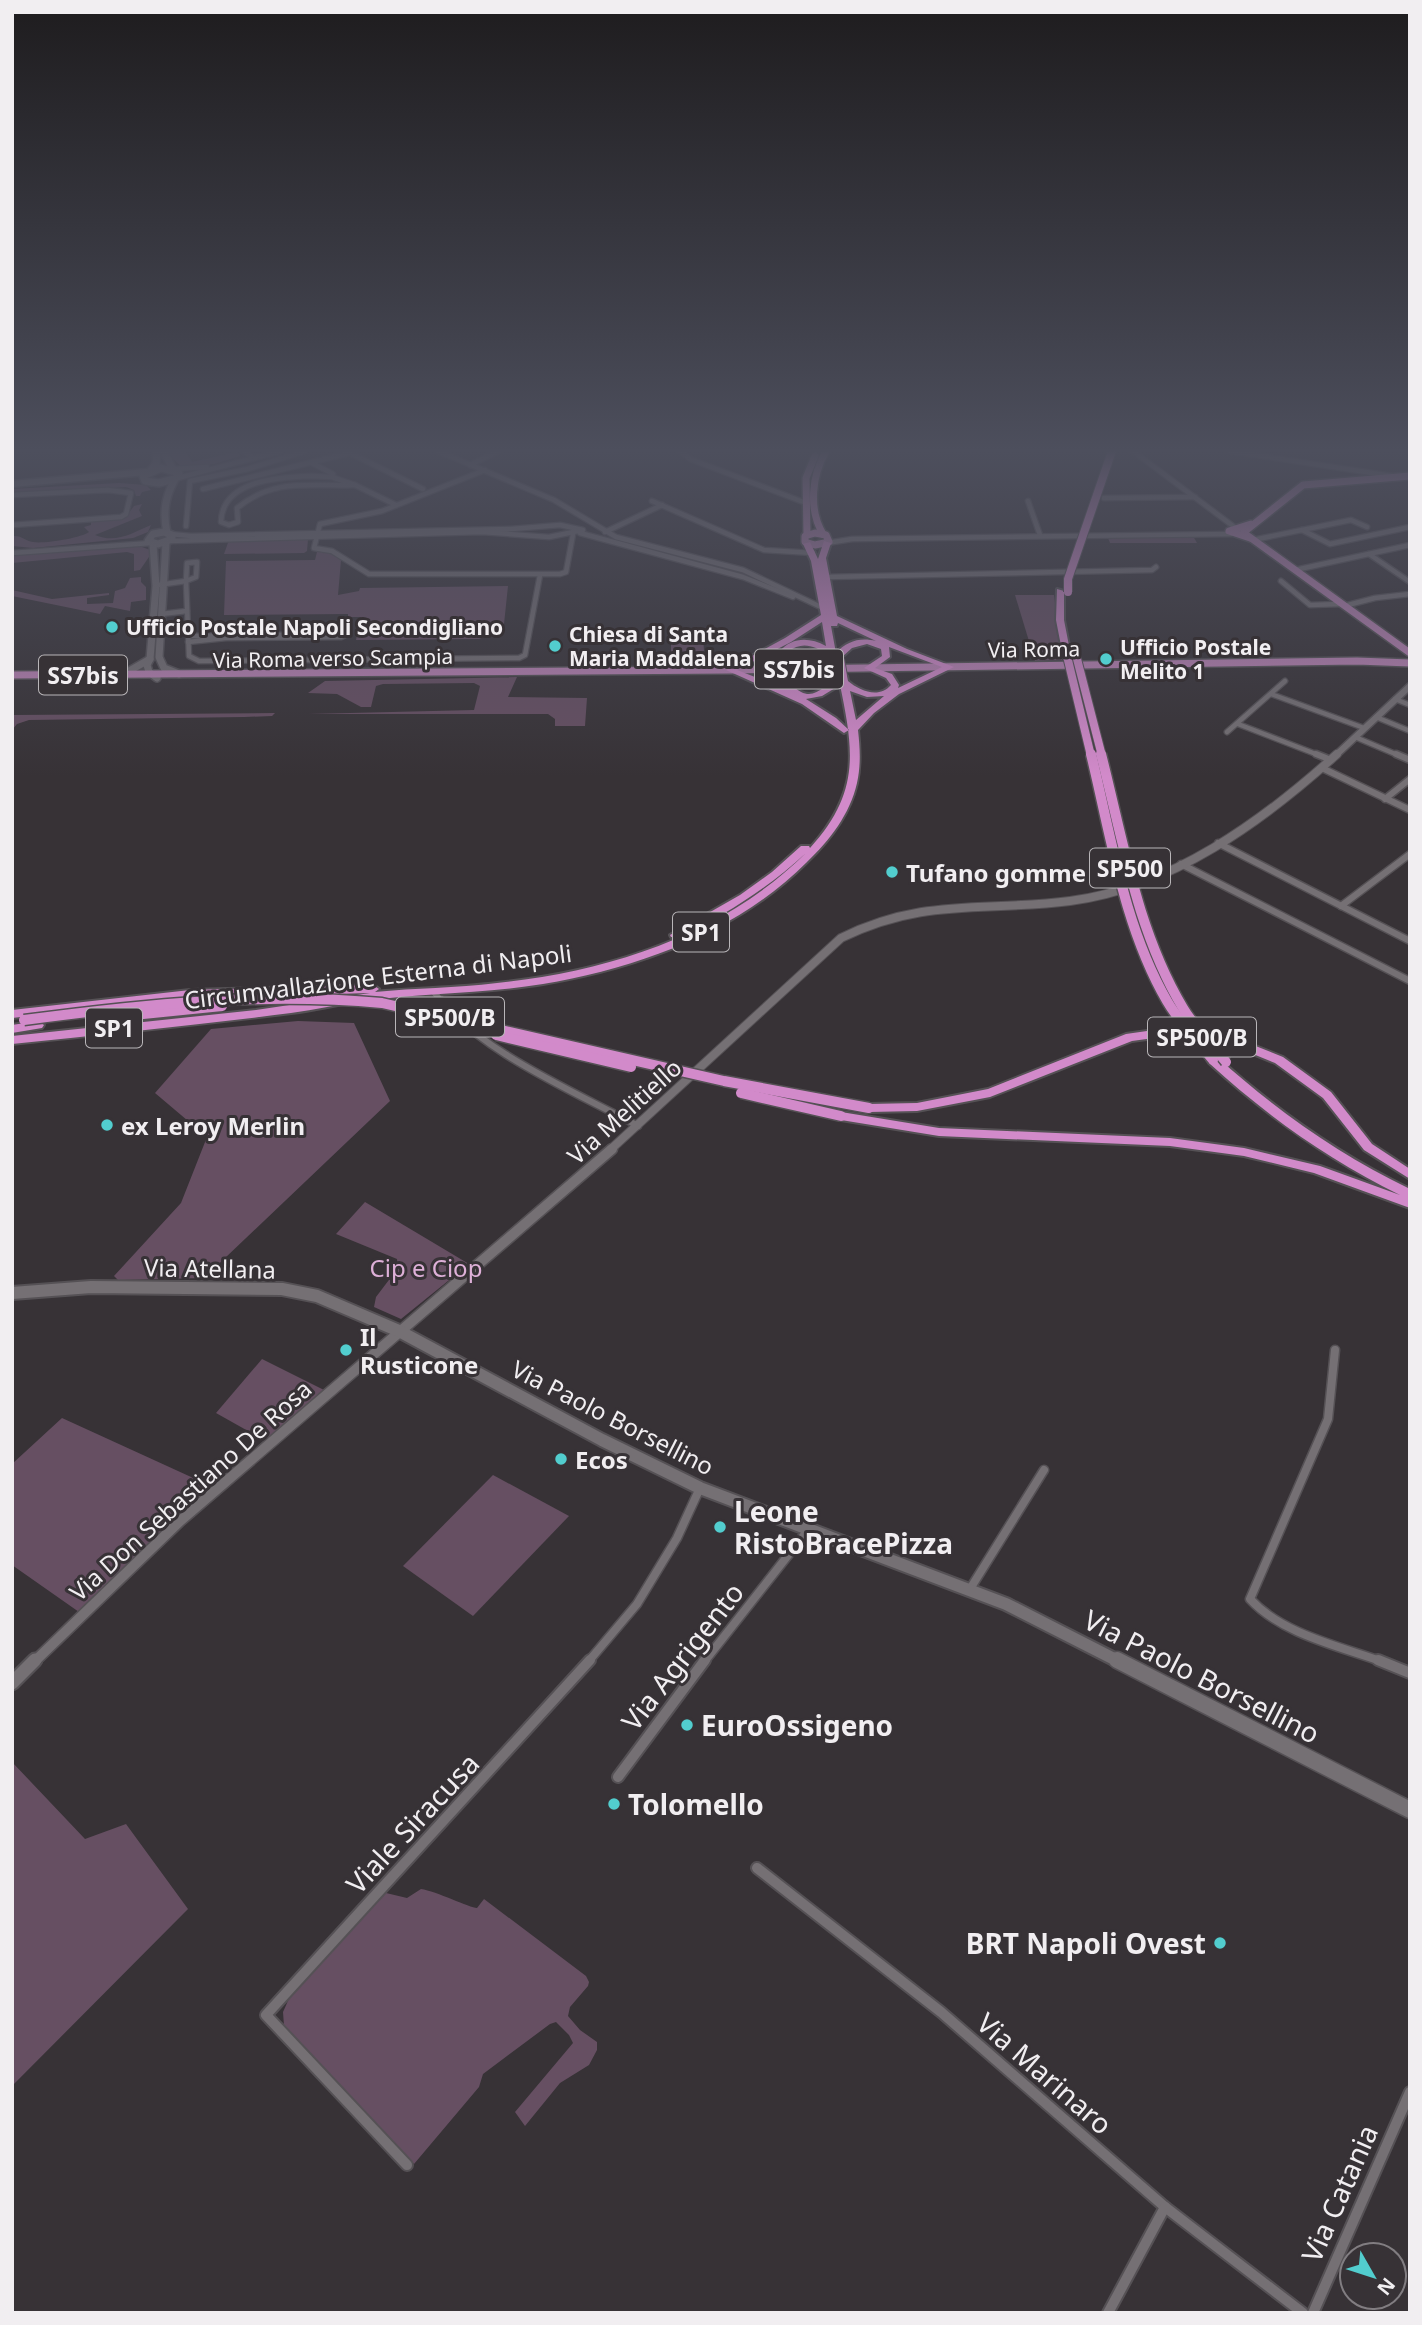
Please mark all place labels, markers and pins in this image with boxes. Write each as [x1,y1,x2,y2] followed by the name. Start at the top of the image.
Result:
[126,613,503,641] place label: Ufficio Postale Napoli Secondigliano
[104,619,120,635] marker: Ufficio Postale Napoli Secondigliano
[569,620,752,672] place label: Chiesa di Santa Maria Maddalena
[1120,633,1271,685] place label: Ufficio Postale Melito 1
[547,638,563,654] marker: Chiesa di Santa Maria Maddalena
[1098,651,1114,667] marker: Ufficio Postale Melito 1
[906,856,1086,889] place label: Tufano gomme
[884,864,900,880] marker: Tufano gomme
[121,1109,305,1142] place label: ex Leroy Merlin
[99,1117,115,1133] marker: ex Leroy Merlin
[360,1320,478,1381] place label: Il Rusticone
[338,1342,354,1358] marker: Il Rusticone
[575,1443,628,1476] place label: Ecos
[553,1451,569,1467] marker: Ecos
[734,1492,953,1562] place label: Leone RistoBracePizza
[712,1519,728,1535] marker: Leone RistoBracePizza
[701,1706,893,1744] place label: EuroOssigeno
[679,1717,695,1733] marker: EuroOssigeno
[628,1785,764,1823] place label: Tolomello
[606,1796,622,1812] marker: Tolomello
[966,1924,1206,1962] place label: BRT Napoli Ovest
[1212,1935,1228,1951] marker: BRT Napoli Ovest

